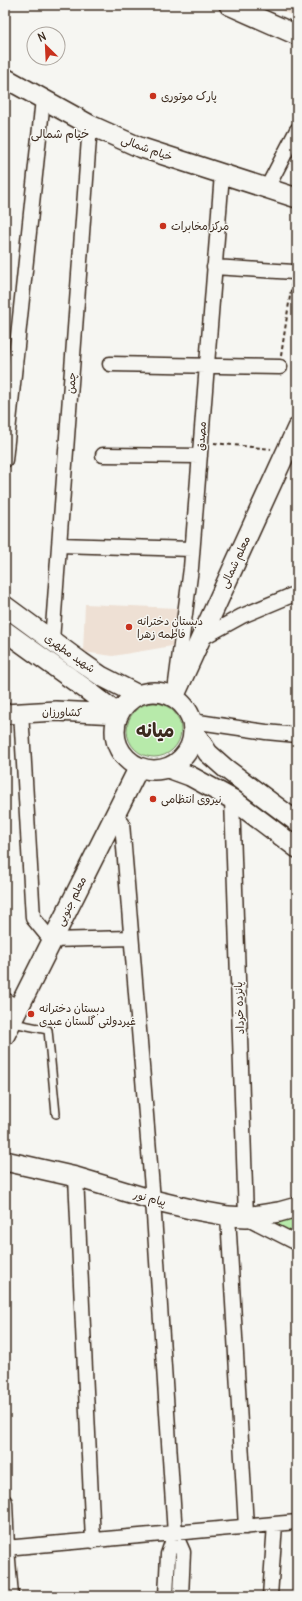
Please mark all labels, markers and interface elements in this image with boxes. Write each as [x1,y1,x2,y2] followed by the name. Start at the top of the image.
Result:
[26,26,66,66] north arrow
[36,29,48,45] text: N
[161,89,217,104] place label: پارک موتوری
[148,91,158,101] marker: پارک موتوری
[31,126,89,143] district label: خیام شمالی
[119,132,175,166] street label: خیام شمالی
[171,219,229,234] place label: مرکز مخابرات
[158,221,168,231] marker: مرکز مخابرات
[63,372,79,394] street label: چمن
[193,421,209,451] street label: مصدق
[217,534,255,591] street label: معلم شمالی
[137,614,203,641] place label: دبستان دخترانه فاطمه زهرا
[124,622,134,632] marker: دبستان دخترانه فاطمه زهرا
[42,630,98,676] street label: شهید مطهری
[42,705,82,719] street label: کشاورزان
[136,718,174,742] district label: میانه
[161,792,222,807] place label: نیروی انتظامی
[148,794,158,804] marker: نیروی انتظامی
[53,874,91,929] street label: معلم جنوبی
[231,981,247,1035] street label: پانزده خرداد
[39,1001,136,1029] place label: دبستان دخترانه غیردولتی گلستان عبدی
[26,1009,36,1019] marker: دبستان دخترانه غیردولتی گلستان عبدی
[131,1187,168,1211] street label: پیام نور

